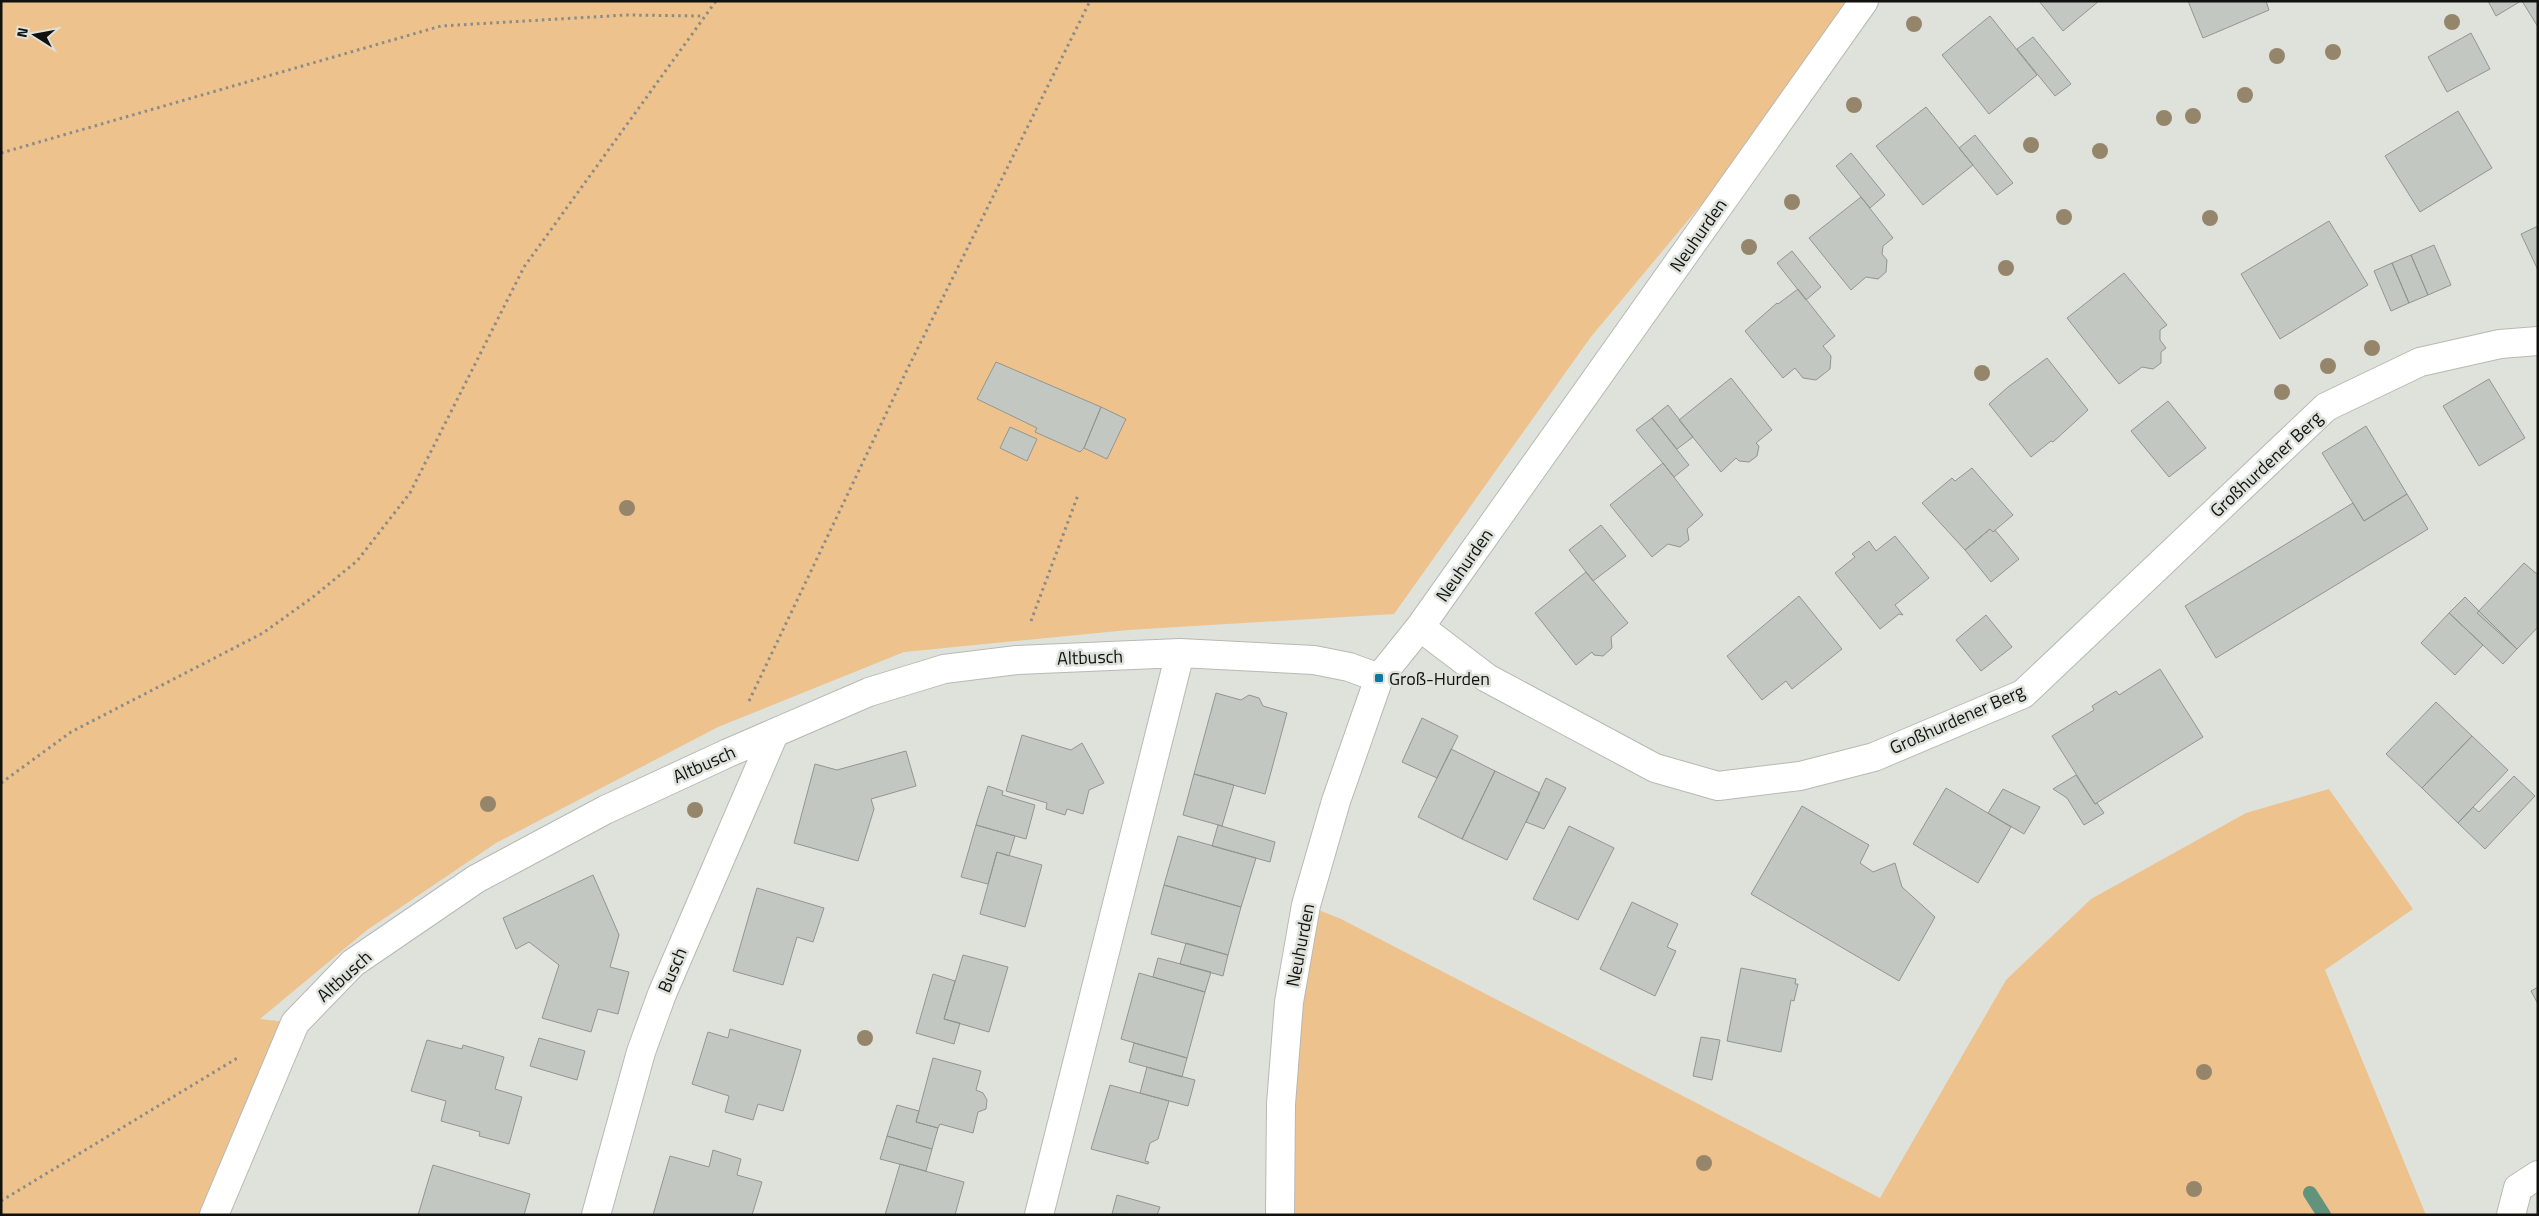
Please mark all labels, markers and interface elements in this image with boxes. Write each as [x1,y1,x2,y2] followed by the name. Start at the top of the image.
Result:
[10,10,60,60] north arrow
[11,26,33,39] text: N
[1663,193,1733,277] street label: Neuhurden
[2204,405,2328,523] street label: Großhurdener Berg
[1429,523,1499,607] street label: Neuhurden
[1056,642,1124,672] street label: Altbusch
[1389,665,1490,692] place label: Groß-Hurden
[1373,672,1385,684] marker: Groß-Hurden
[1885,677,2029,761] street label: Großhurdener Berg
[668,738,740,790] street label: Altbusch
[1279,901,1321,989] street label: Neuhurden
[650,943,694,997] street label: Busch
[310,944,378,1008] street label: Altbusch

